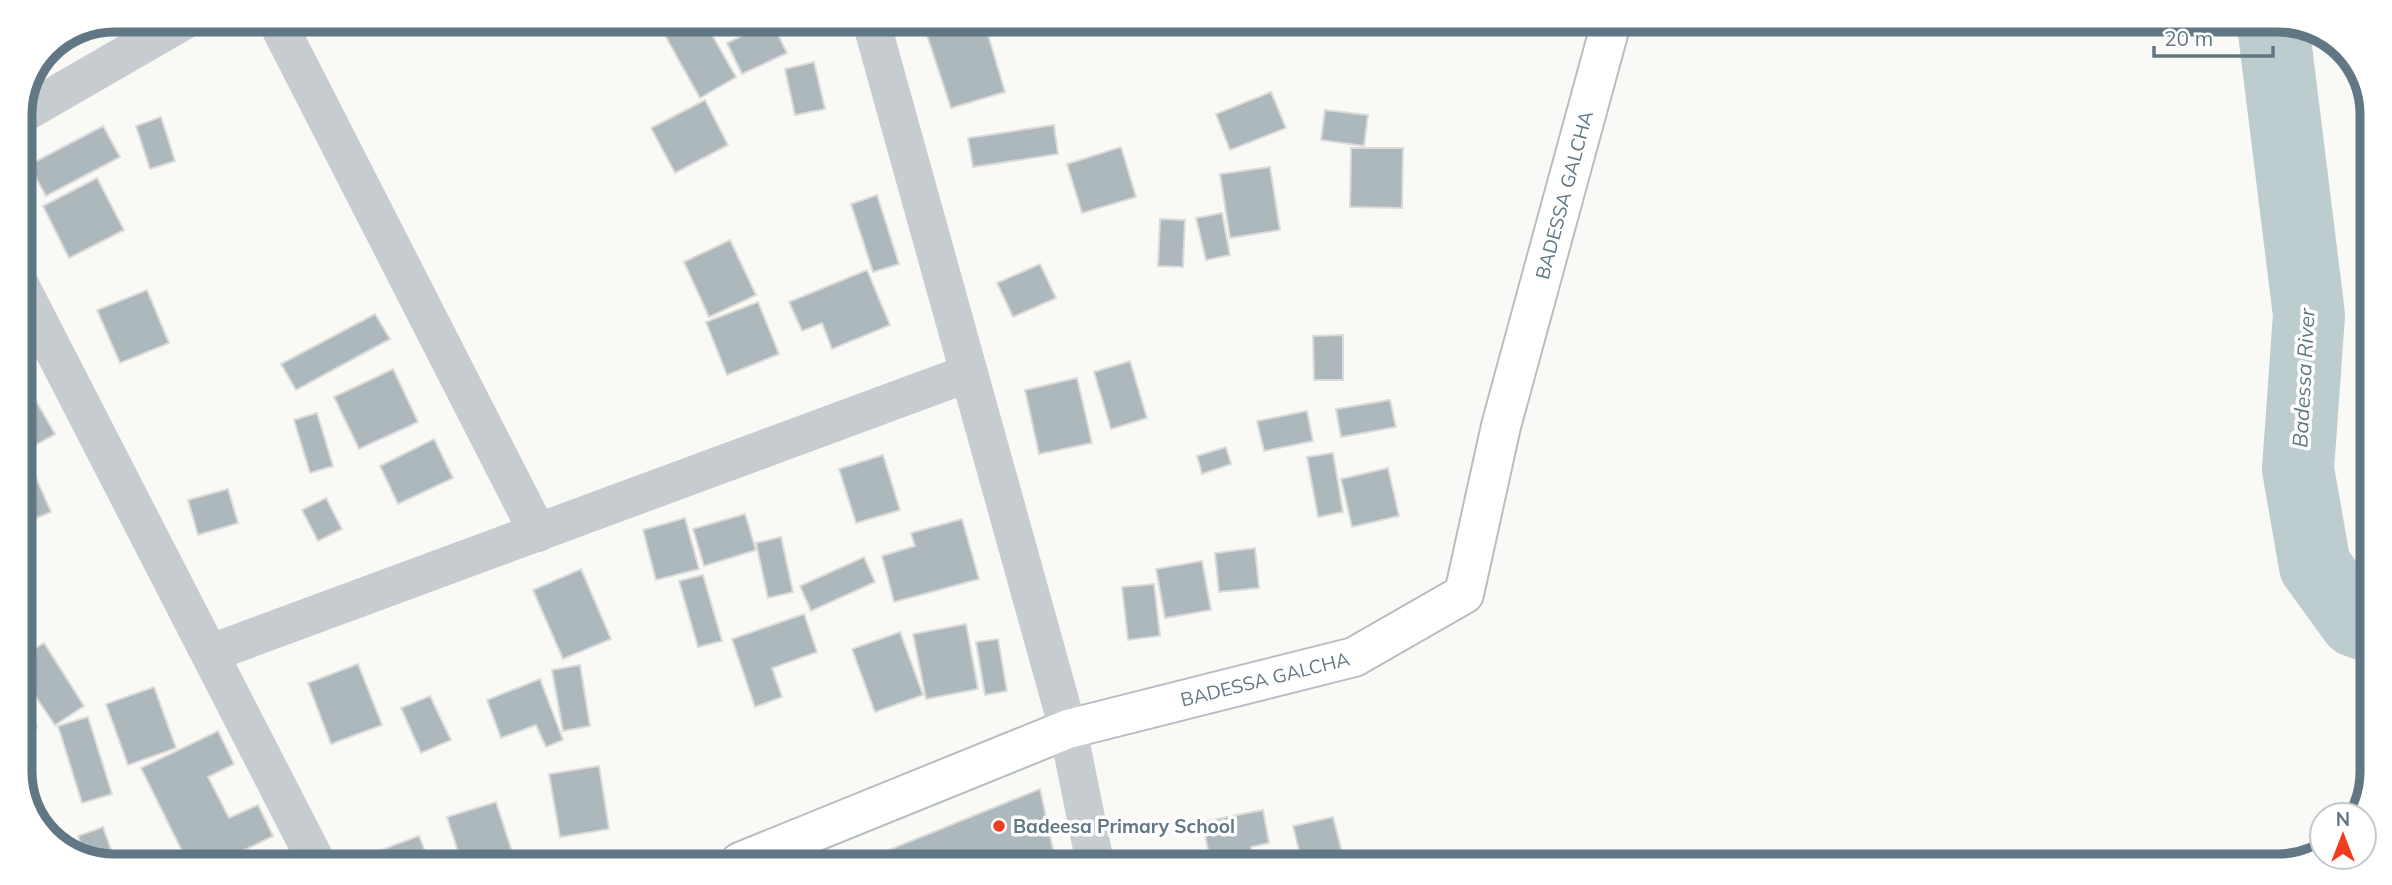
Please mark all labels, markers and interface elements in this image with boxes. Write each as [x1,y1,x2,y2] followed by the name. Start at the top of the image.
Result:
[2154,14,2273,58] scale bar
[2164,25,2213,51] text: 20 m
[1530,108,1598,282] street label: BADESSA GALCHA
[2286,306,2320,448] water label: Badessa River
[1178,646,1352,712] street label: BADESSA GALCHA
[2308,801,2378,871] north arrow
[2336,807,2350,831] text: N
[1013,814,1235,838] place label: Badeesa Primary School
[991,818,1007,834] marker: Badeesa Primary School

